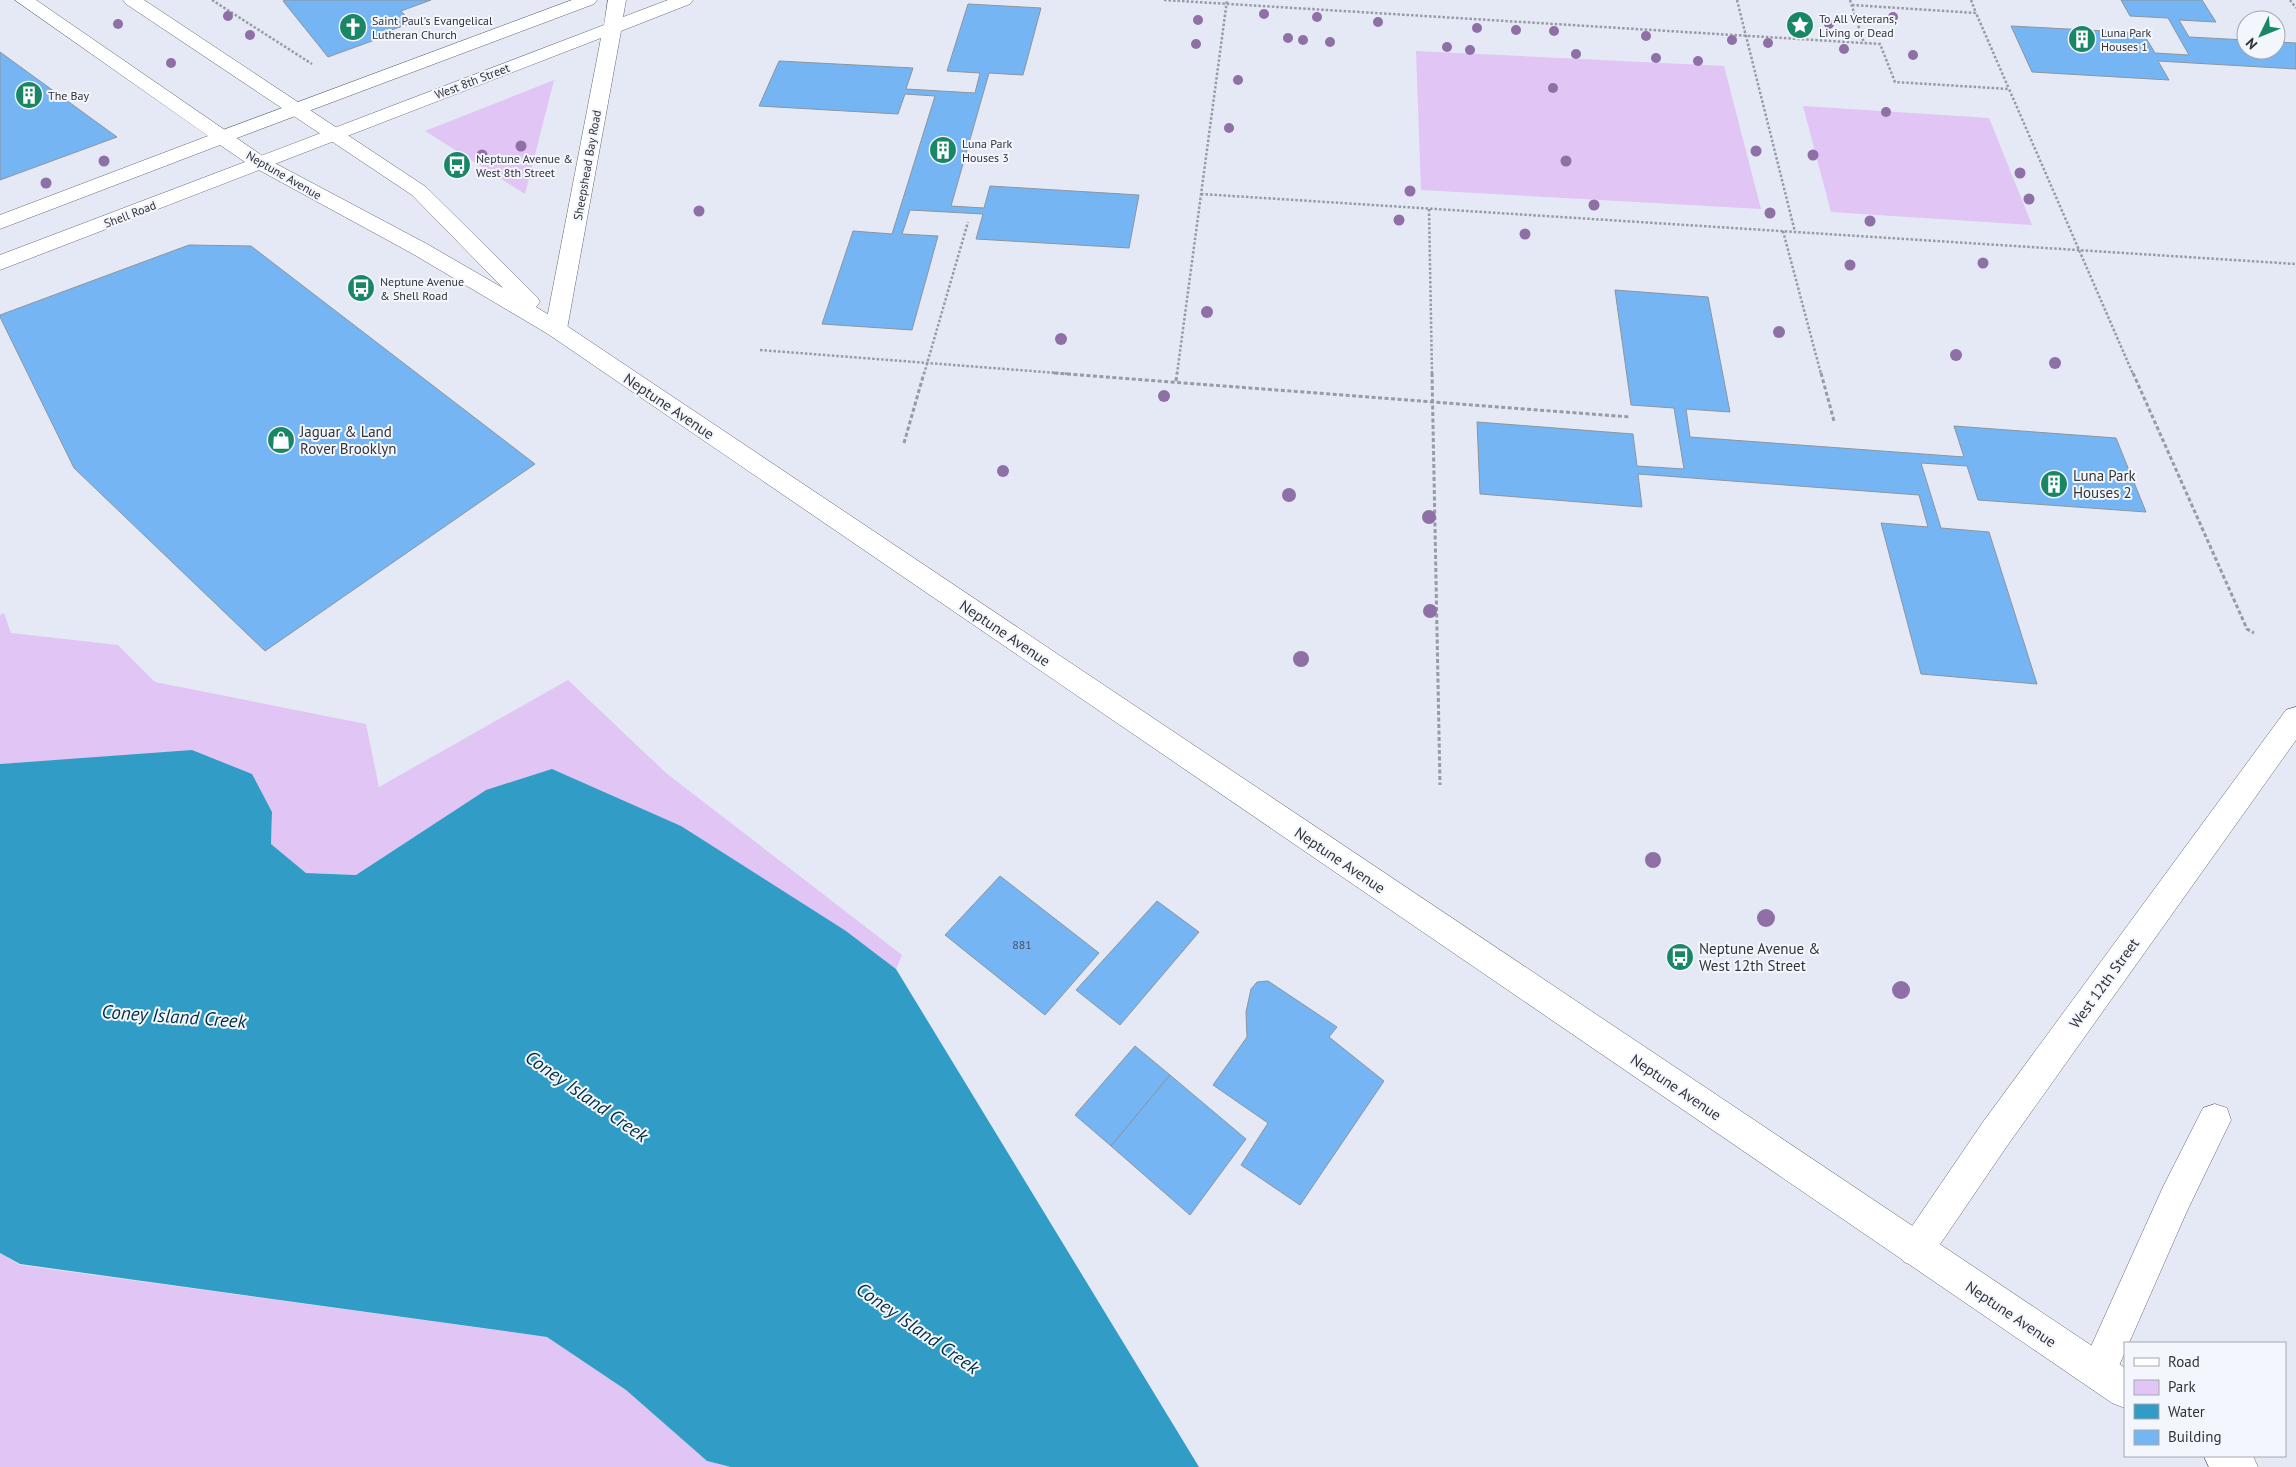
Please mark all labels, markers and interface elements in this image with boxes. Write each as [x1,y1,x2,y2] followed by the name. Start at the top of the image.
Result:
[1785,10,1815,40] place icon: To All Veterans, Living or Dead
[2236,10,2286,60] north arrow
[1819,11,1897,40] place label: To All Veterans, Living or Dead
[338,12,368,42] church icon: Saint Paul's Evangelical Lutheran Church
[372,13,493,42] place label: Saint Paul's Evangelical Lutheran Church
[2067,24,2097,54] building icon: Luna Park Houses 1
[2101,25,2151,54] place label: Luna Park Houses 1
[2242,34,2261,53] text: N
[432,60,512,102] street label: West 8th Street
[14,80,44,110] building icon: The Bay
[48,88,89,103] place label: The Bay
[570,109,604,221] street label: Sheepshead Bay Road
[928,135,958,165] building icon: Luna Park Houses 3
[962,136,1012,165] place label: Luna Park Houses 3
[244,147,324,203] street label: Neptune Avenue
[442,150,472,180] bus stop icon: Neptune Avenue & West 8th Street
[476,151,573,180] place label: Neptune Avenue & West 8th Street
[102,197,158,231] street label: Shell Road
[346,273,376,303] bus stop icon: Neptune Avenue & Shell Road
[380,274,464,303] place label: Neptune Avenue & Shell Road
[620,369,718,443] street label: Neptune Avenue
[299,422,397,458] place label: Jaguar & Land Rover Brooklyn
[266,425,296,455] shop icon: Jaguar & Land Rover Brooklyn
[2073,466,2137,502] place label: Luna Park Houses 2
[2039,469,2069,499] building icon: Luna Park Houses 2
[956,596,1054,670] street label: Neptune Avenue
[1291,823,1389,897] street label: Neptune Avenue
[2065,934,2143,1032] street label: West 12th Street
[1012,937,1032,952] house number: 881
[1699,939,1820,975] place label: Neptune Avenue & West 12th Street
[1665,942,1695,972] bus stop icon: Neptune Avenue & West 12th Street
[101,999,248,1033] water label: Coney Island Creek
[521,1045,654,1148] water label: Coney Island Creek
[1627,1050,1725,1124] street label: Neptune Avenue
[852,1277,985,1380] water label: Coney Island Creek
[1962,1277,2060,1351] street label: Neptune Avenue
[2124,1342,2286,1457] legend
[2168,1352,2200,1371] text: Road
[2168,1377,2196,1396] text: Park
[2168,1402,2205,1421] text: Water
[2168,1427,2222,1446] text: Building

